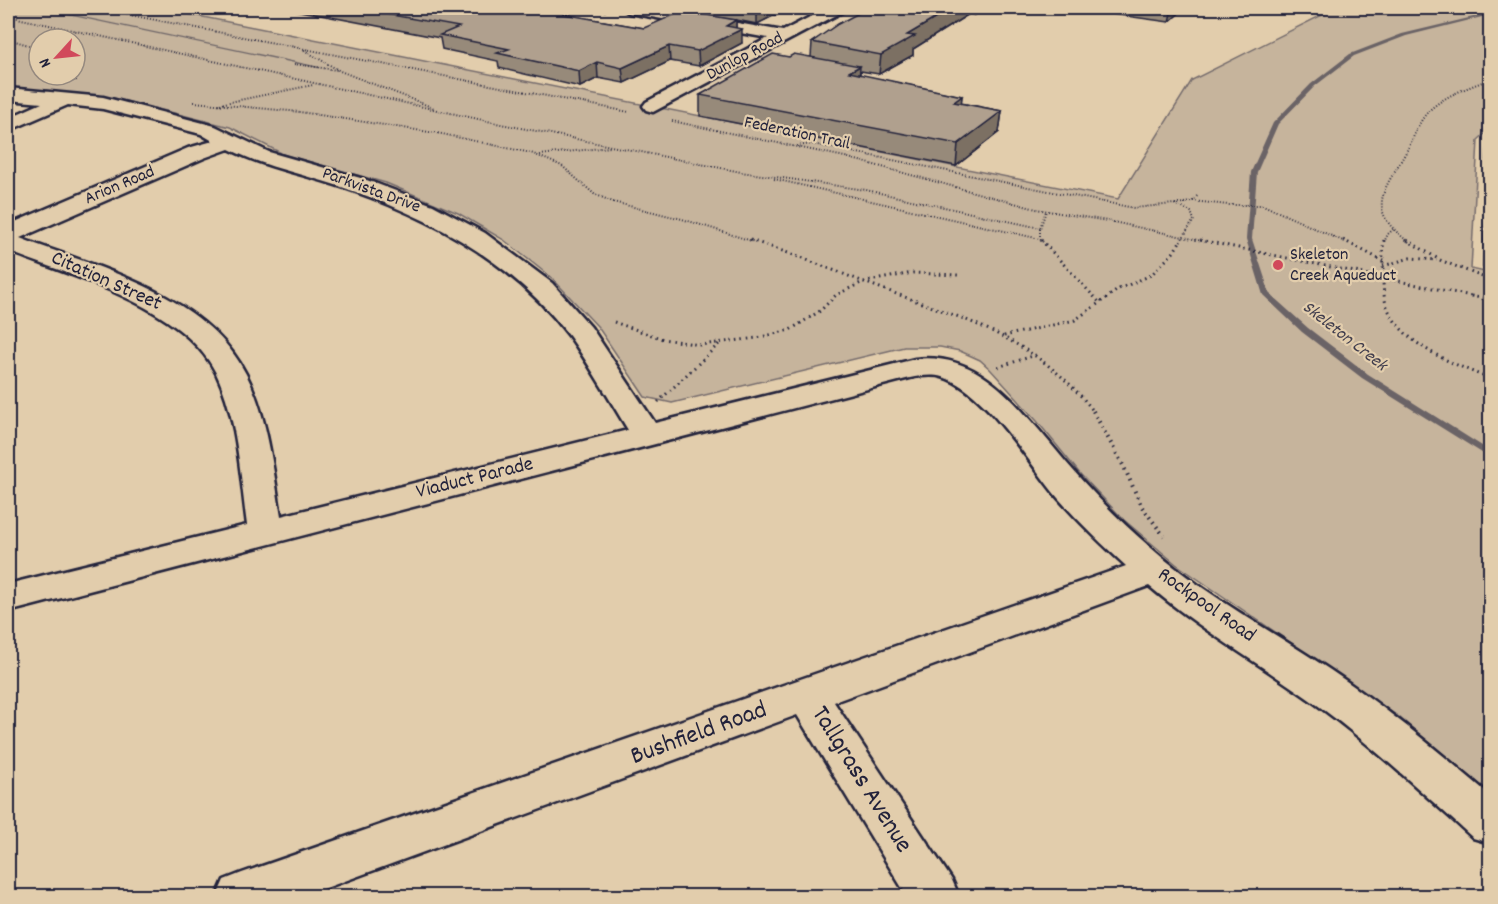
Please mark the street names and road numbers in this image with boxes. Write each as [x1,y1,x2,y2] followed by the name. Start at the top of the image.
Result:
[702,26,788,88] street label: Dunlop Road
[742,111,853,158] street label: Federation Trail
[81,160,159,212] street label: Arion Road
[318,162,424,220] street label: Parkvista Drive
[46,244,166,320] street label: Citation Street
[413,450,537,508] street label: Viaduct Parade
[1151,561,1261,651] street label: Rockpool Road
[626,692,772,776] street label: Bushfield Road
[801,699,921,861] street label: Tallgrass Avenue

